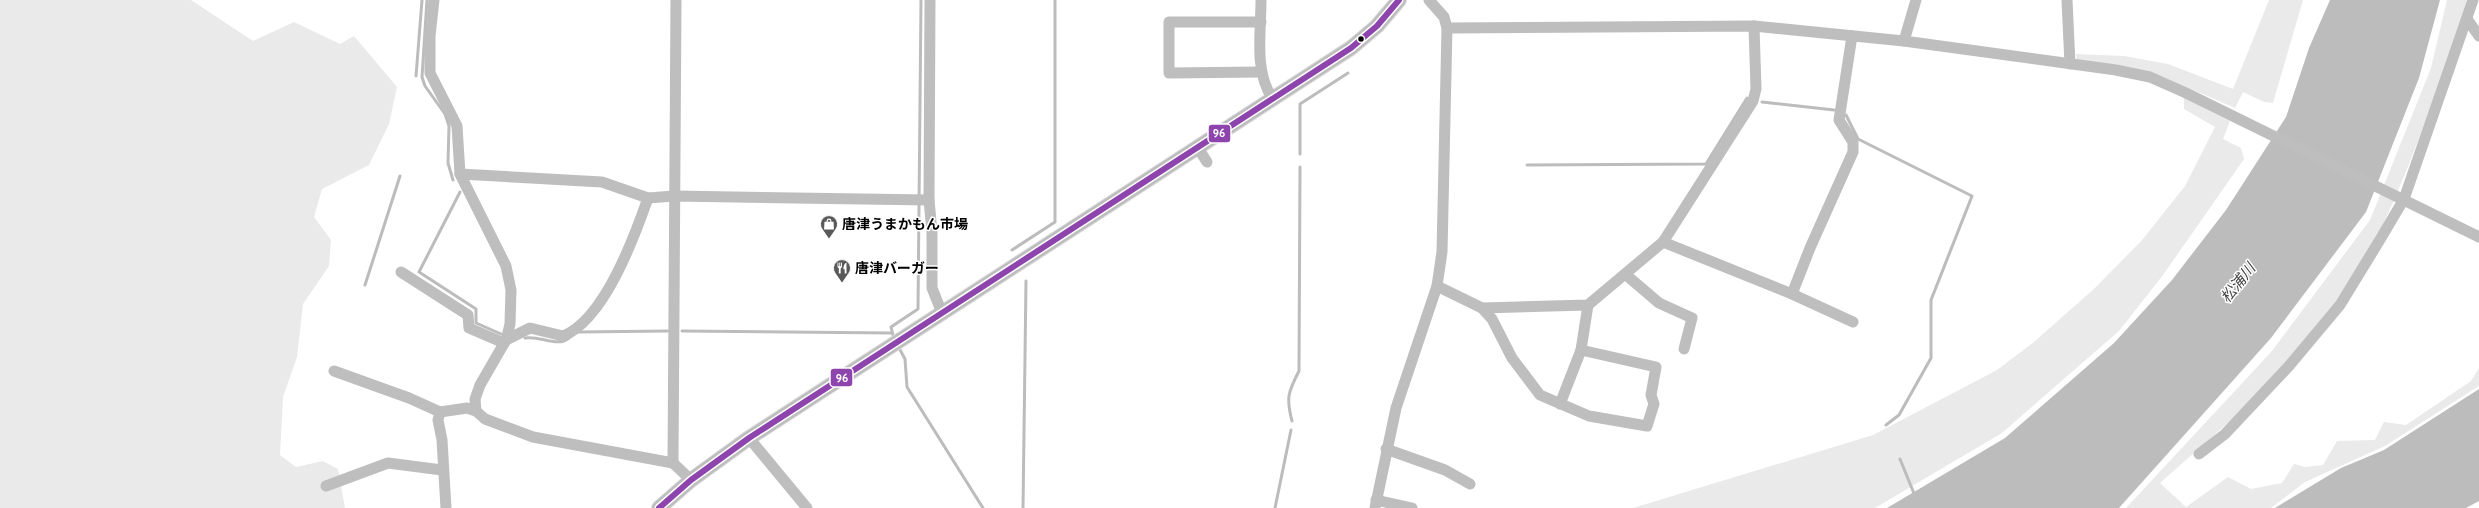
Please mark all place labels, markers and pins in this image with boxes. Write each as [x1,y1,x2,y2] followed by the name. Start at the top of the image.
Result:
[1356,34,1366,44] unlabelled marker
[819,214,839,239] shop icon: 唐津うまかもん市場
[842,215,968,233] place label: 唐津うまかもん市場
[832,258,852,283] restaurant icon: 唐津バーガー
[855,259,939,277] place label: 唐津バーガー

